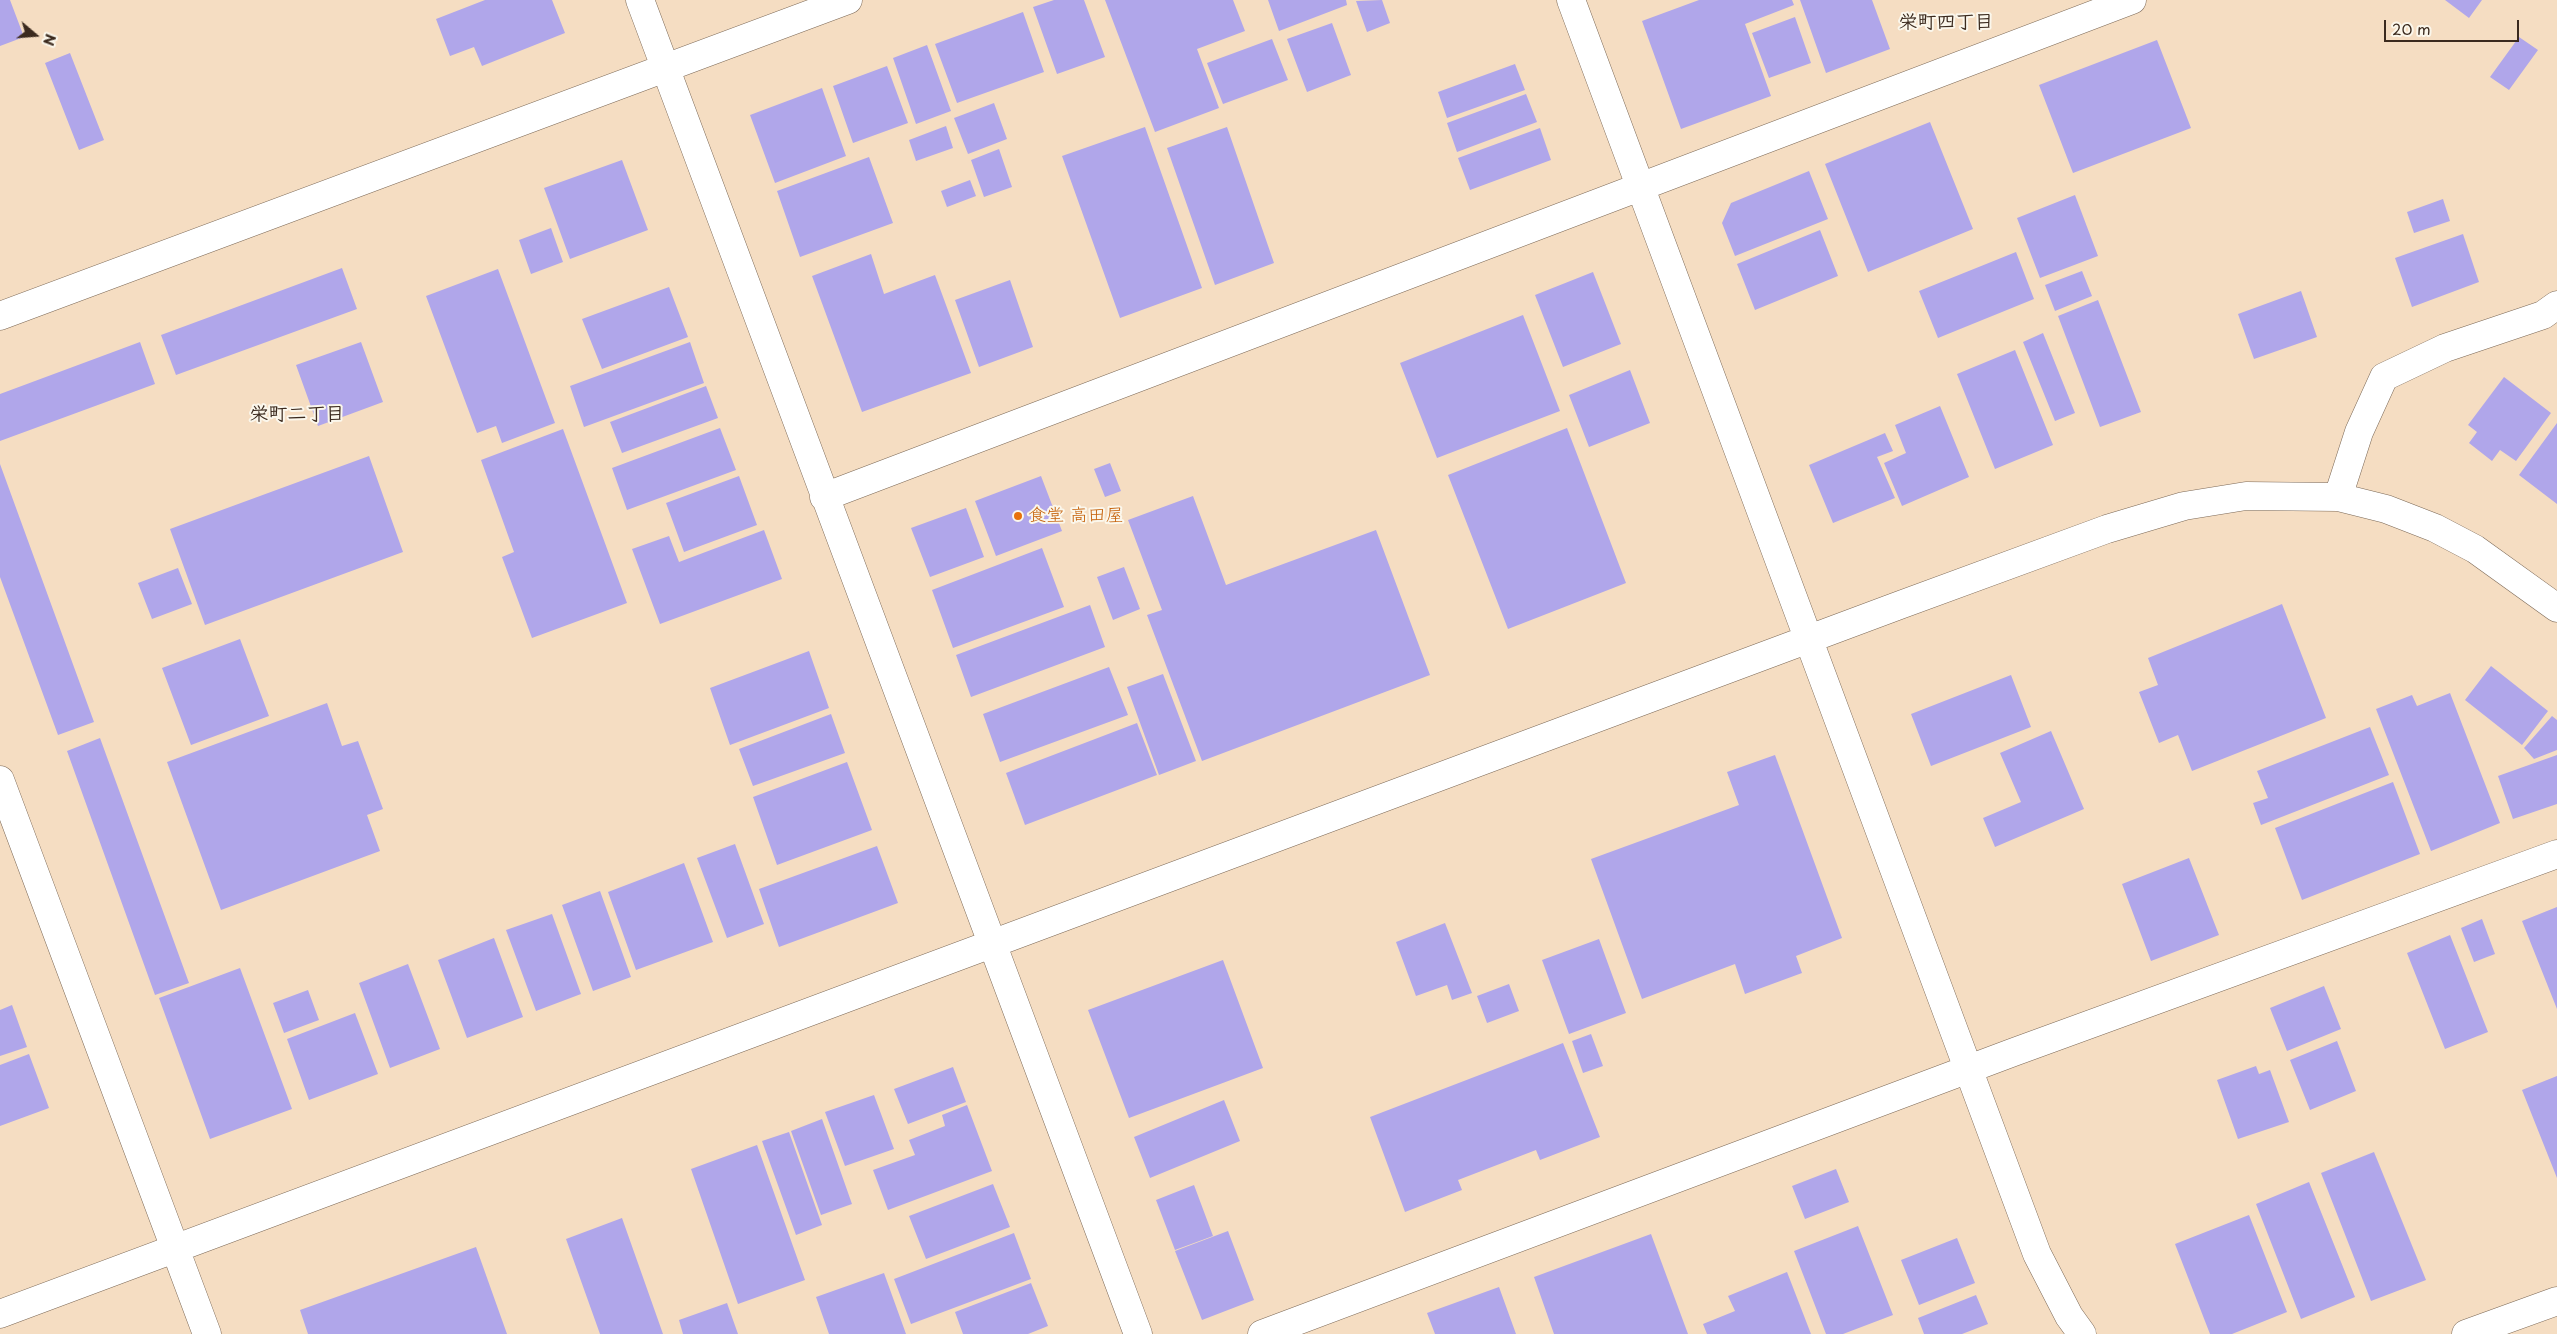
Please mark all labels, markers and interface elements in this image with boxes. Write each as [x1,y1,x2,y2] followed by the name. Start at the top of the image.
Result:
[10,10,60,60] north arrow
[2387,10,2522,42] scale bar
[1899,12,1993,34] district label: 栄町四丁目
[2392,17,2431,40] text: 20 m
[38,31,61,48] text: N
[250,404,344,426] district label: 栄町二丁目
[1028,505,1124,527] place label: 食堂 高田屋
[1012,510,1024,522] marker: 食堂 高田屋

